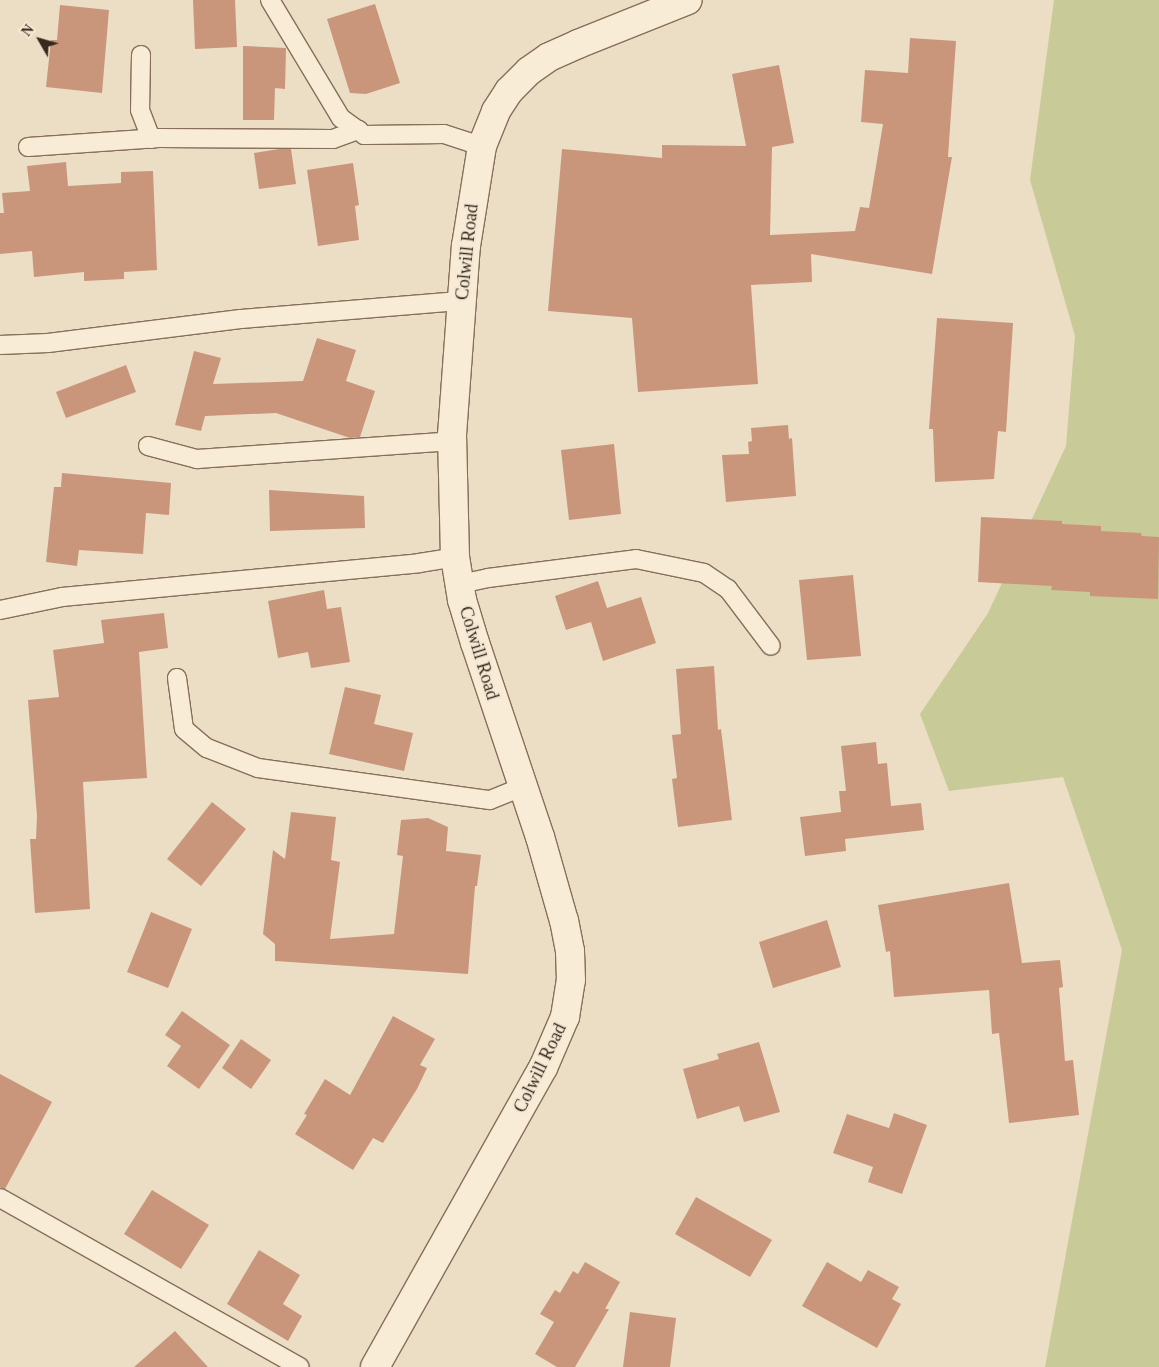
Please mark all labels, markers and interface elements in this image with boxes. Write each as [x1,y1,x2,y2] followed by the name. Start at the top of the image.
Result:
[15,15,65,65] north arrow
[19,22,37,39] text: N
[451,203,483,301] street label: Colwill Road
[455,604,503,702] street label: Colwill Road
[509,1020,571,1116] street label: Colwill Road

